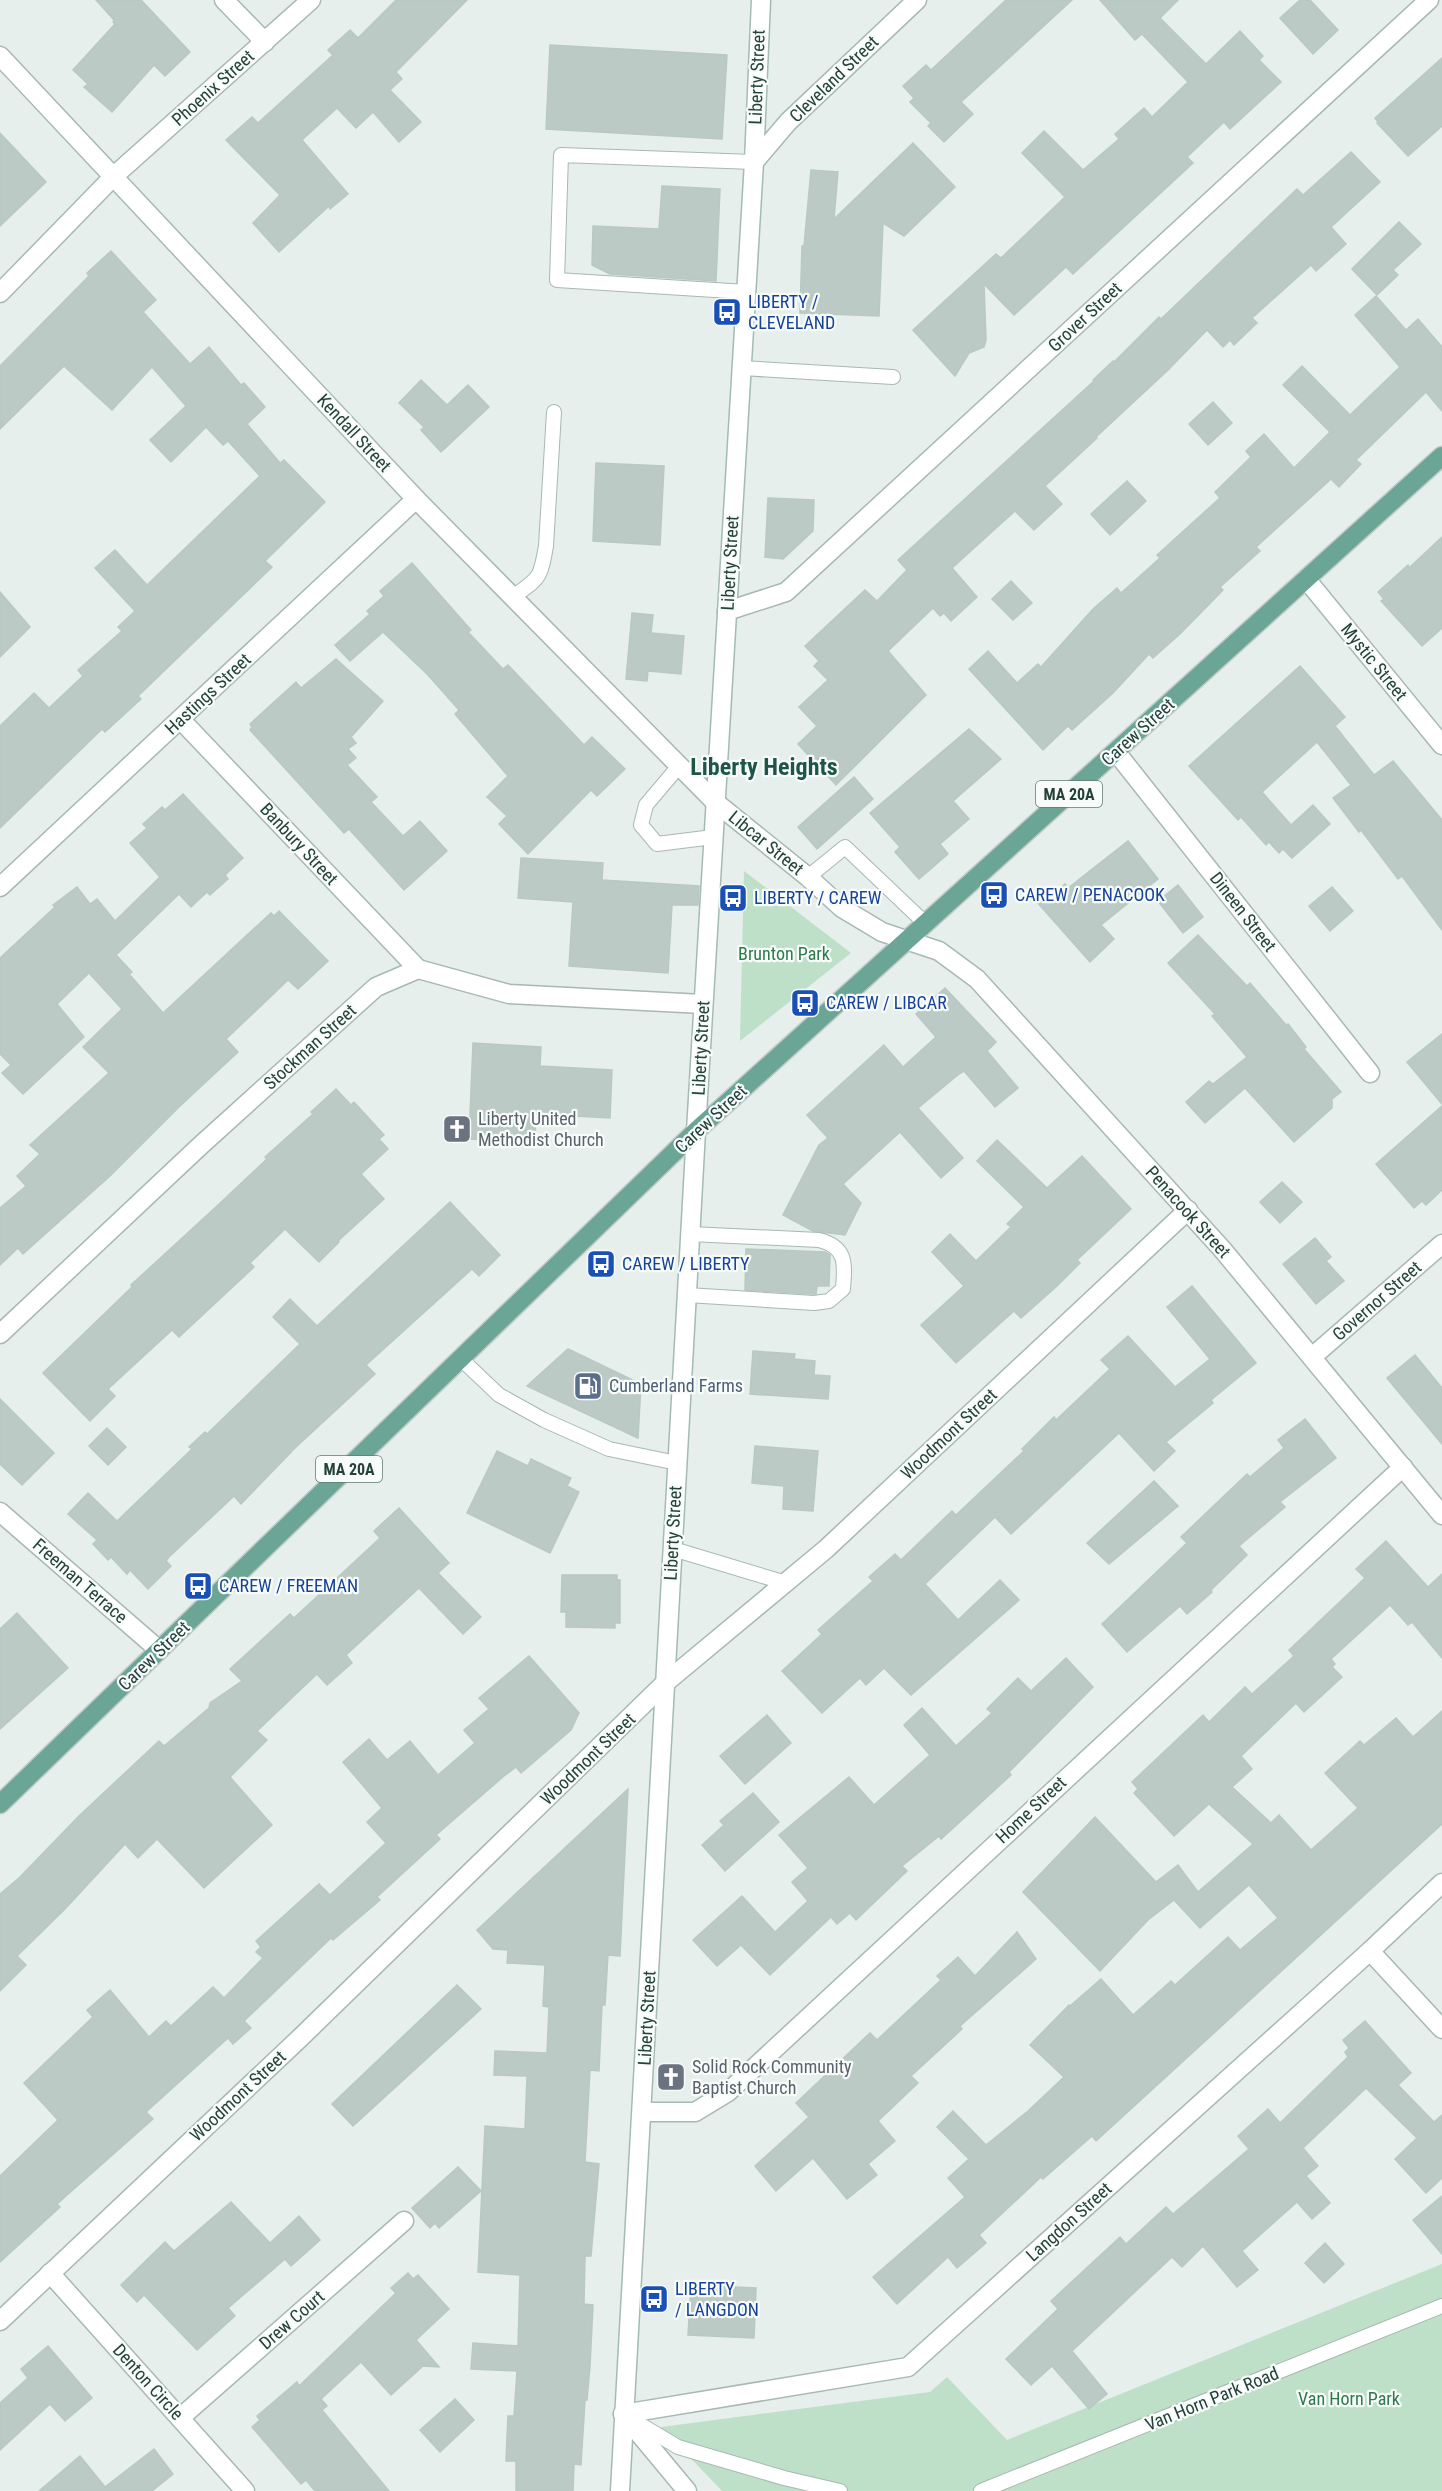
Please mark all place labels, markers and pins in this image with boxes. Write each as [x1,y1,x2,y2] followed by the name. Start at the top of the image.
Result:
[748,291,835,333] place label: LIBERTY / CLEVELAND
[711,296,743,328] bus stop icon: LIBERTY / CLEVELAND
[978,879,1010,911] bus stop icon: CAREW / PENACOOK
[717,882,749,914] bus stop icon: LIBERTY / CAREW
[1015,884,1165,905] place label: CAREW / PENACOOK
[754,887,882,908] place label: LIBERTY / CAREW
[789,987,821,1019] bus stop icon: CAREW / LIBCAR
[826,992,947,1013] place label: CAREW / LIBCAR
[478,1108,604,1150] place label: Liberty United Methodist Church
[441,1113,473,1145] church icon: Liberty United Methodist Church
[585,1248,617,1280] bus stop icon: CAREW / LIBERTY
[622,1253,750,1274] place label: CAREW / LIBERTY
[572,1370,604,1402] fuel station icon: Cumberland Farms
[609,1375,743,1396] place label: Cumberland Farms
[182,1570,214,1602] bus stop icon: CAREW / FREEMAN
[219,1575,358,1596] place label: CAREW / FREEMAN
[692,2056,852,2098] place label: Solid Rock Community Baptist Church
[655,2061,687,2093] church icon: Solid Rock Community Baptist Church
[675,2278,759,2320] place label: LIBERTY / LANGDON
[638,2283,670,2315] bus stop icon: LIBERTY / LANGDON

